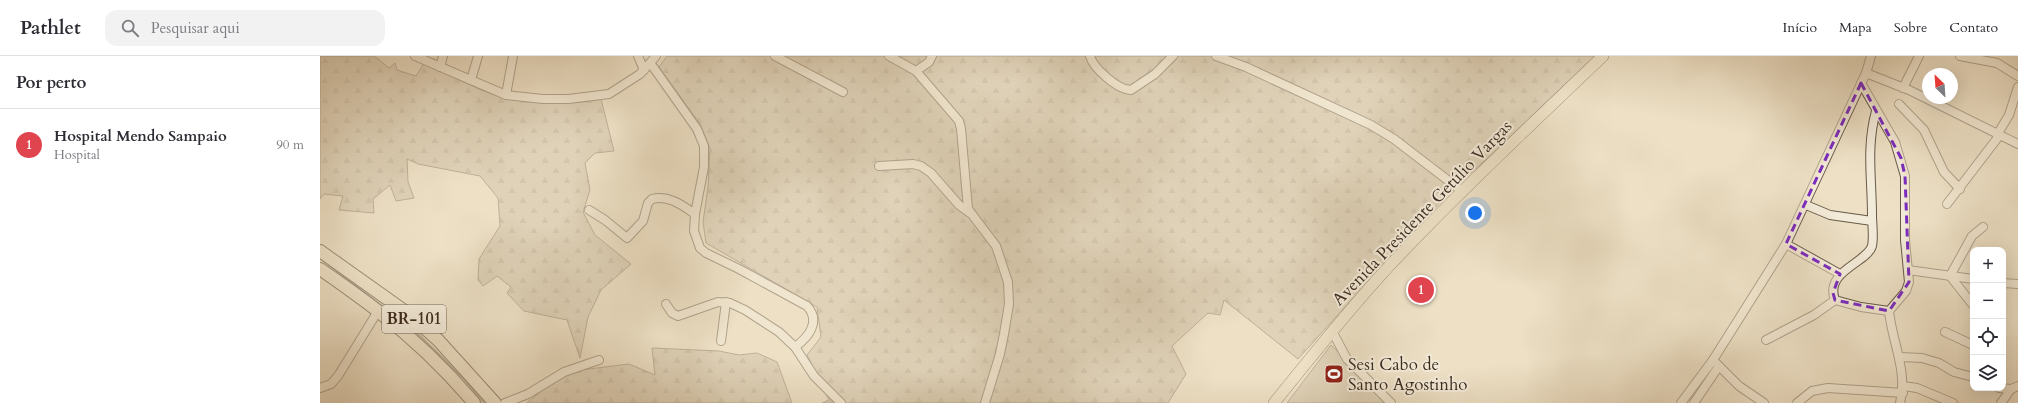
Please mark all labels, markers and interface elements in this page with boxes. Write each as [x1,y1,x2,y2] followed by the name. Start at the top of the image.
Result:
[105,10,385,46] search box
[20,15,81,41] text: Pathlet
[119,17,141,39] icon: search
[151,18,240,38] text: Pesquisar aqui
[1782,18,1817,37] text: Início
[1839,18,1872,37] text: Mapa
[1894,18,1927,37] text: Sobre
[1949,18,1998,37] text: Contato
[1922,68,1958,104] north arrow
[16,71,86,94] text: Por perto
[1327,115,1517,311] street label: Avenida Presidente Getúlio Vargas
[54,126,227,146] text: Hospital Mendo Sampaio
[26,136,32,154] text: 1
[276,136,304,154] text: 90 m
[54,146,100,164] text: Hospital
[1465,203,1485,223] your location
[1970,247,2006,391] map controls
[1970,247,2006,283] button: +
[1408,275,1434,305] pin: 1
[1970,283,2006,319] button: −
[382,305,446,333] road number: BR-101
[1970,319,2006,355] button: locate
[1348,353,1467,396] place label: Sesi Cabo de Santo Agostinho
[1970,355,2006,391] button: layers
[1323,363,1345,385] sports icon: Sesi Cabo de Santo Agostinho

